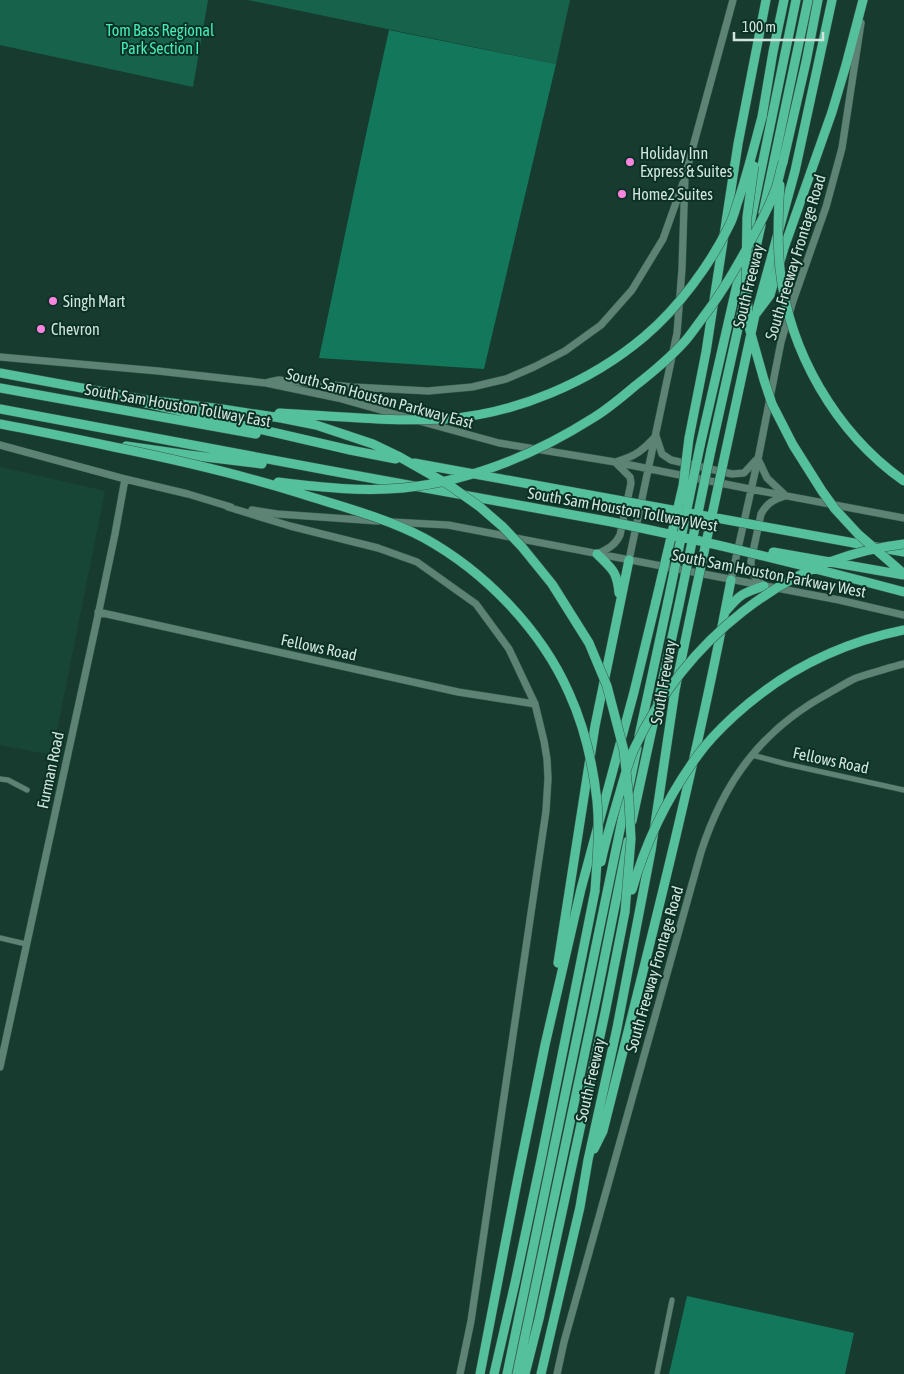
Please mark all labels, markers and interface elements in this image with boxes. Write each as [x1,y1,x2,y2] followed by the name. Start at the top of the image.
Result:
[734,10,823,42] scale bar
[742,18,776,35] text: 100 m
[106,21,215,57] park label: Tom Bass Regional Park Section I
[640,144,733,181] place label: Holiday Inn Express & Suites
[624,156,636,168] marker: Holiday Inn Express & Suites
[761,172,830,342] street label: South Freeway Frontage Road
[632,185,713,203] place label: Home2 Suites
[616,188,628,200] marker: Home2 Suites
[729,242,768,330] street label: South Freeway
[63,292,126,311] place label: Singh Mart
[47,295,59,307] marker: Singh Mart
[51,320,100,338] place label: Chevron
[35,323,47,335] marker: Chevron
[284,364,476,433] street label: South Sam Houston Parkway East
[83,380,273,431] street label: South Sam Houston Tollway East
[526,483,720,536] street label: South Sam Houston Tollway West
[670,545,868,602] street label: South Sam Houston Parkway West
[279,630,359,664] street label: Fellows Road
[647,638,680,726] street label: South Freeway
[33,730,67,810] street label: Furman Road
[791,743,871,777] street label: Fellows Road
[622,884,687,1054] street label: South Freeway Frontage Road
[572,1036,609,1124] street label: South Freeway

